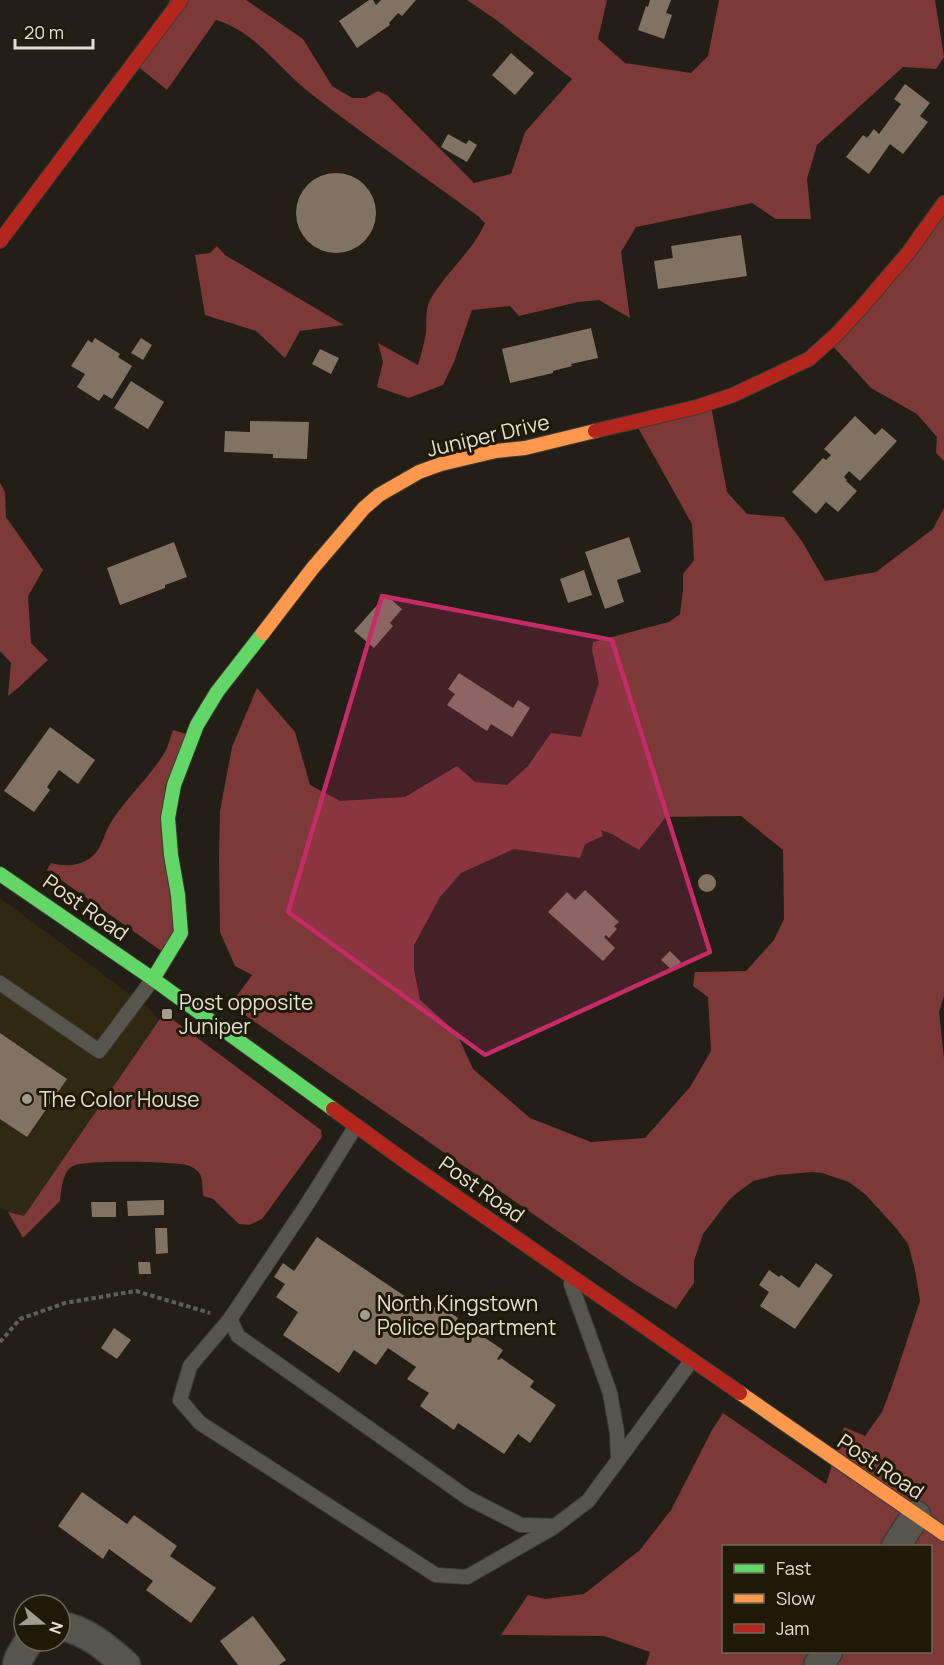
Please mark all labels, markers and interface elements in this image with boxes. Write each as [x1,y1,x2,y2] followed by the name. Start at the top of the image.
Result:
[15,12,93,50] scale bar
[24,20,64,44] text: 20 m
[424,407,552,463] street label: Juniper Drive
[38,867,134,947] street label: Post Road
[179,988,313,1040] place label: Post opposite Juniper
[160,1007,174,1021] marker: Post opposite Juniper
[39,1085,200,1113] place label: The Color House
[20,1092,34,1106] marker: The Color House
[434,1149,530,1229] street label: Post Road
[377,1289,556,1341] place label: North Kingstown Police Department
[358,1308,372,1322] marker: North Kingstown Police Department
[832,1427,930,1505] street label: Post Road
[722,1545,932,1653] legend
[776,1556,811,1580] text: Fast
[776,1586,816,1610] text: Slow
[12,1593,72,1653] north arrow
[776,1616,810,1640] text: Jam
[44,1619,68,1637] text: N

